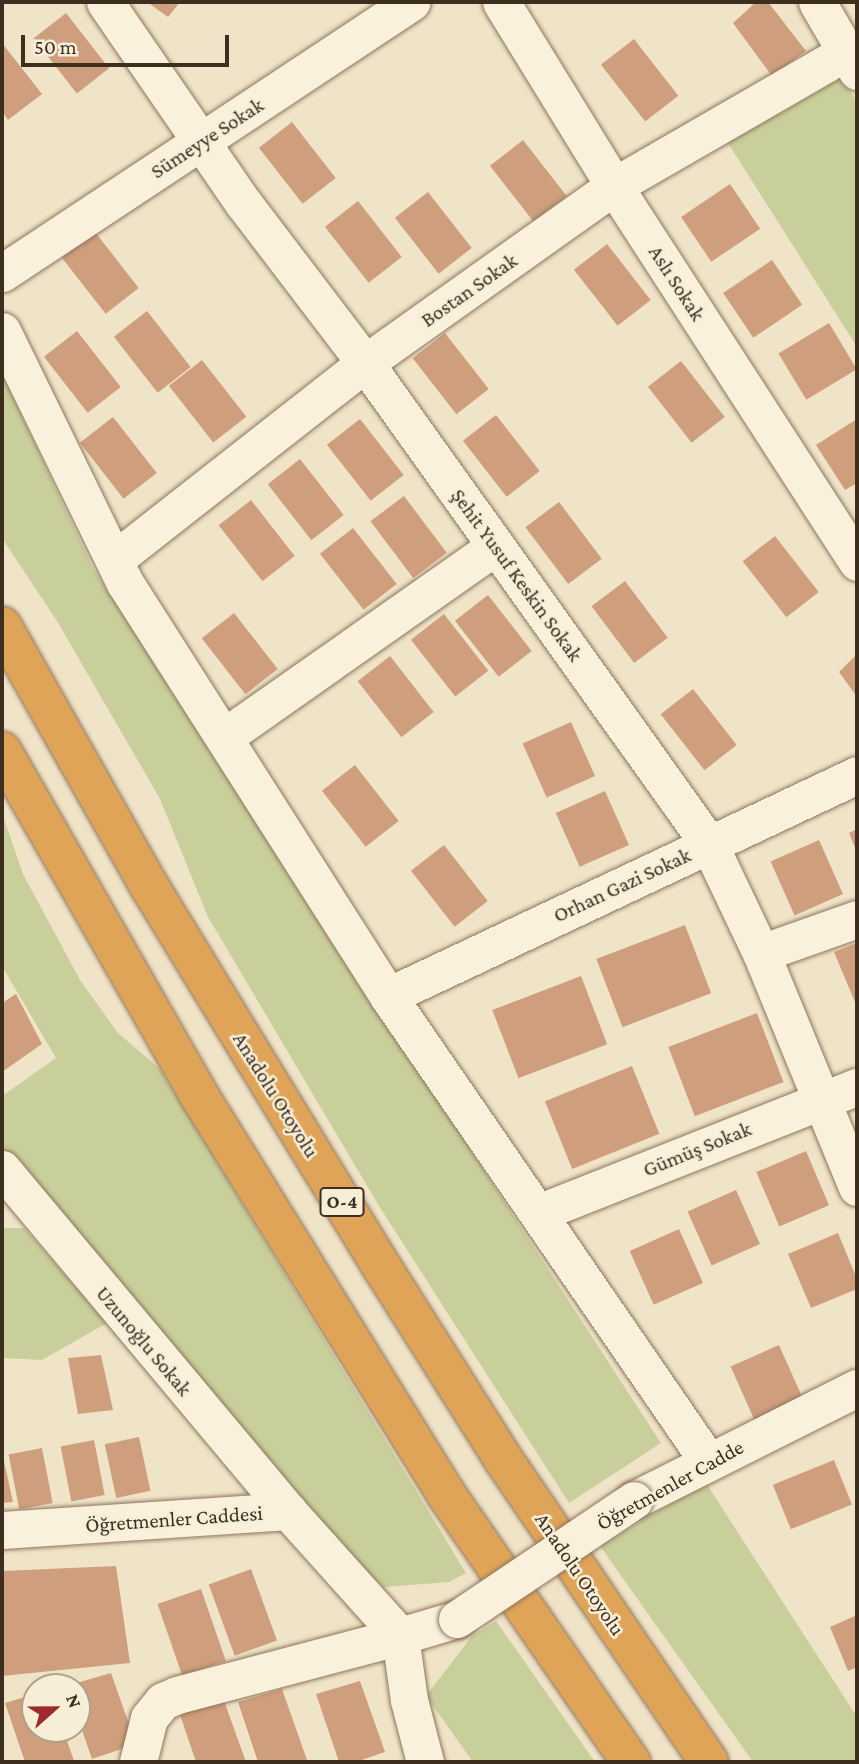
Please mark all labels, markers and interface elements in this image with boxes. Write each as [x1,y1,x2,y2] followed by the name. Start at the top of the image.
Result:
[24,21,233,65] scale bar
[34,35,77,59] text: 50 m
[146,92,268,184] street label: Sümeyye Sokak
[643,240,711,326] street label: Aslı Sokak
[416,248,522,332] street label: Bostan Sokak
[446,484,588,666] street label: Şehit Yusuf Keskin Sokak
[549,842,695,928] street label: Orhan Gazi Sokak
[227,1028,325,1162] street label: Anadolu Otoyolu
[639,1116,755,1182] street label: Gümüş Sokak
[319,1186,365,1218] road number: O-4
[91,1281,197,1401] street label: Uzunoğlu Sokak
[592,1434,748,1536] street label: Öğretmenler Cadde
[84,1500,264,1538] street label: Öğretmenler Caddesi
[530,1508,630,1640] street label: Anadolu Otoyolu
[21,1673,91,1743] north arrow
[62,1691,86,1711] text: N

